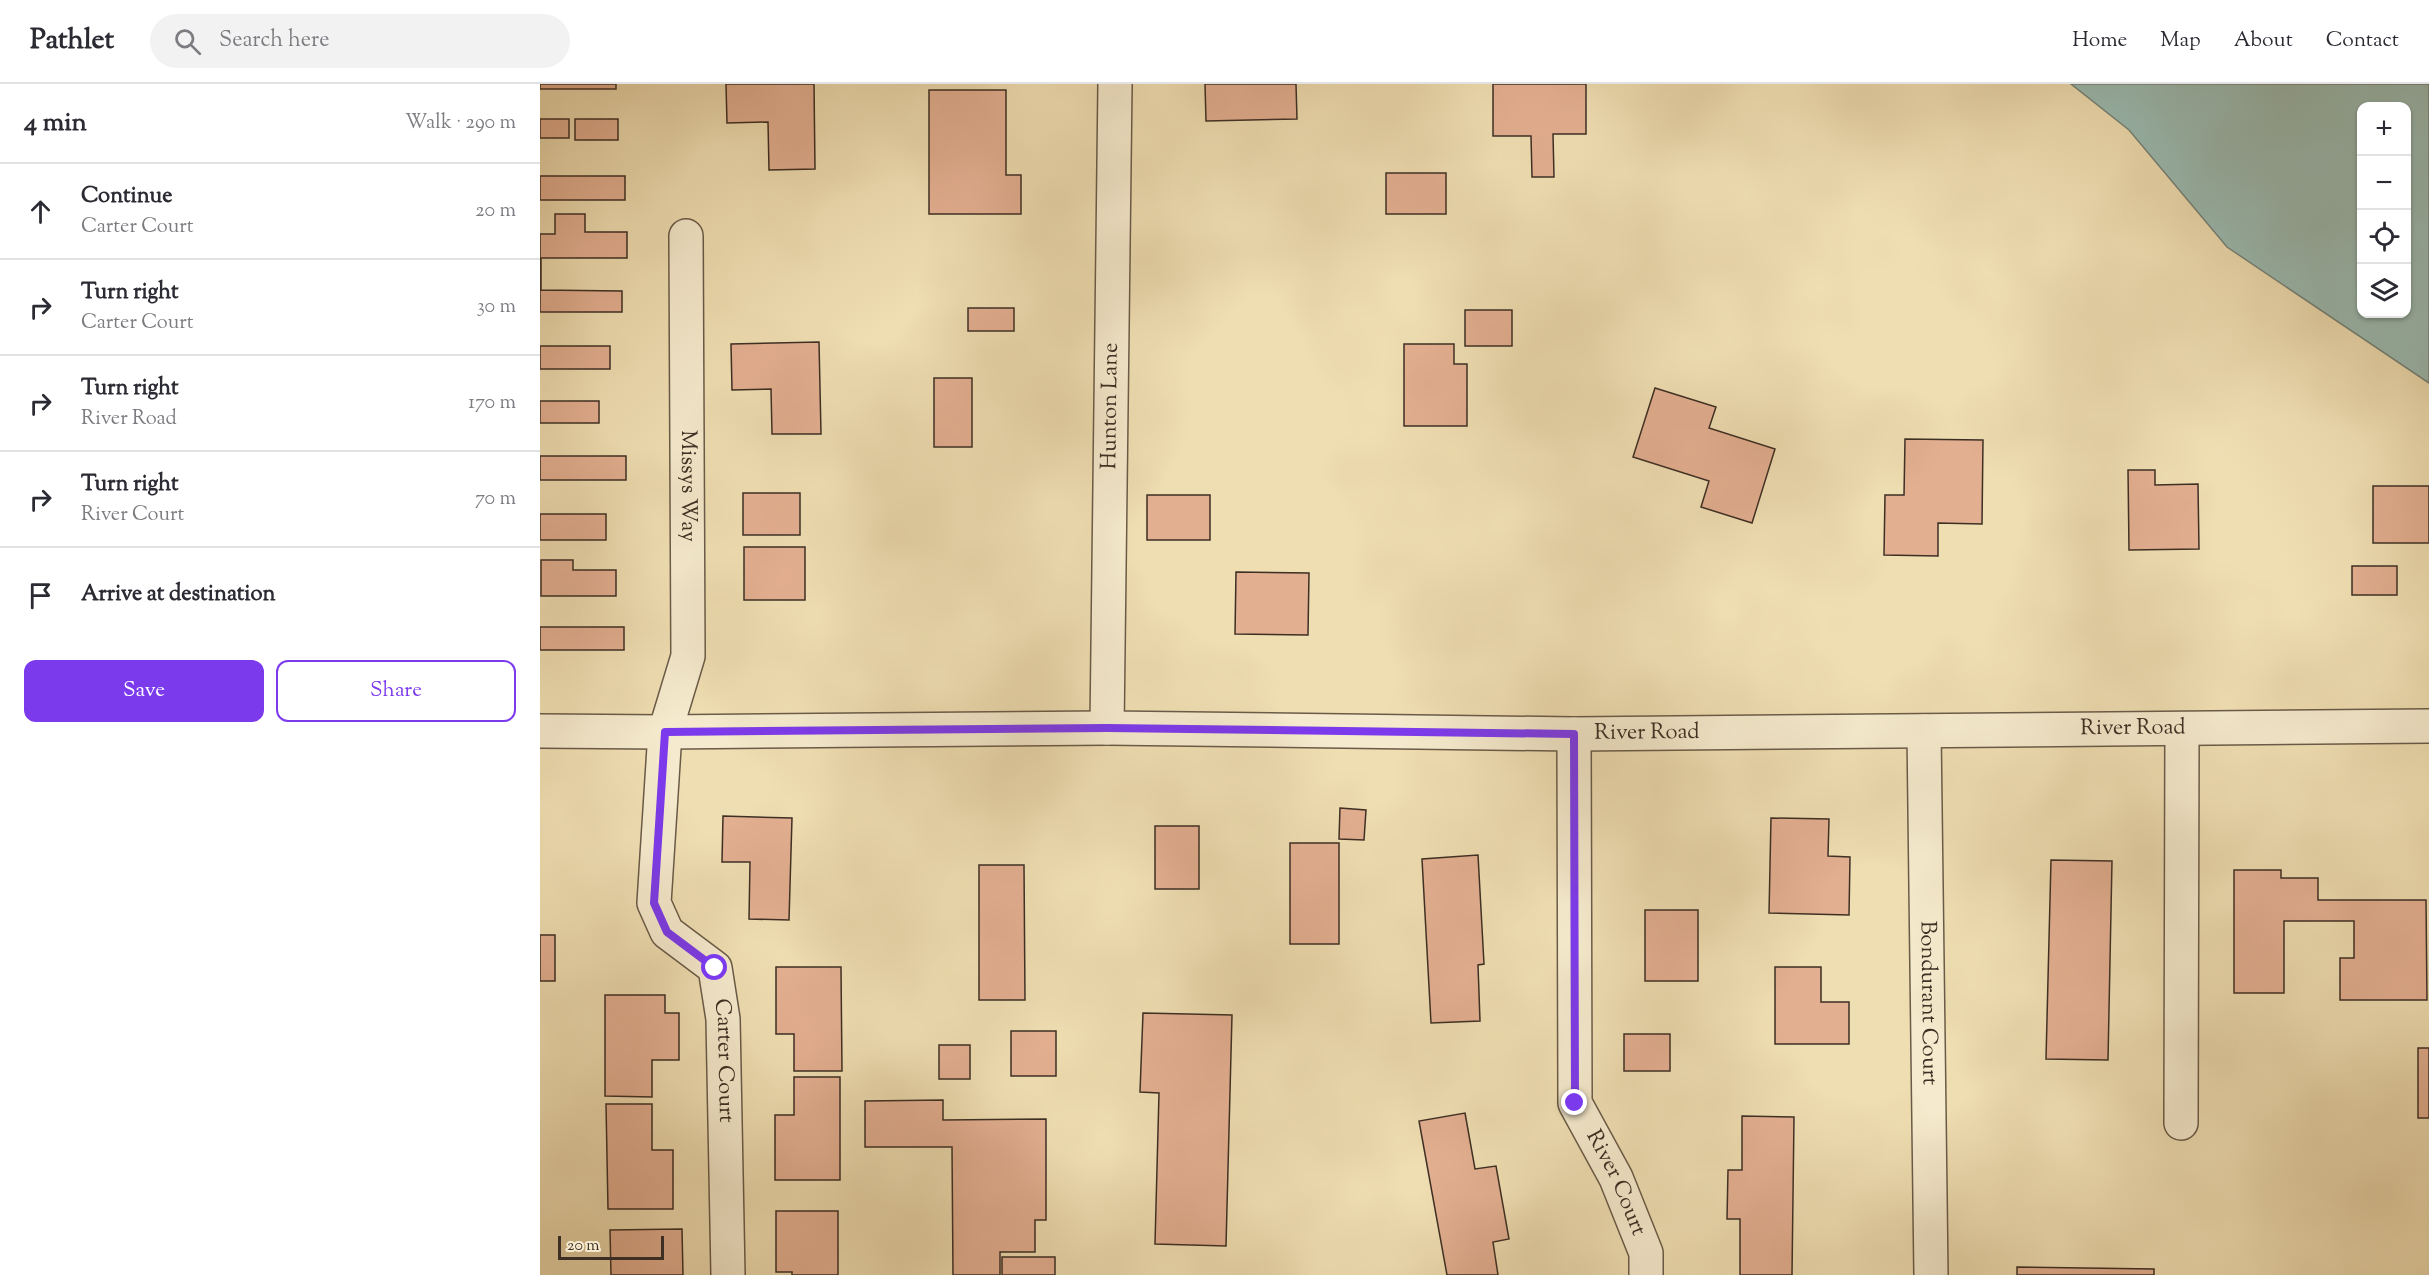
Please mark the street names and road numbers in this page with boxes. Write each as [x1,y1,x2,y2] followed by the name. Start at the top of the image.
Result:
[1094,342,1128,470] street label: Hunton Lane
[671,430,703,542] street label: Missys Way
[2080,712,2186,745] street label: River Road
[1594,717,1700,750] street label: River Road
[1910,920,1945,1086] street label: Bondurant Court
[704,997,741,1124] street label: Carter Court
[1577,1124,1654,1241] street label: River Court

